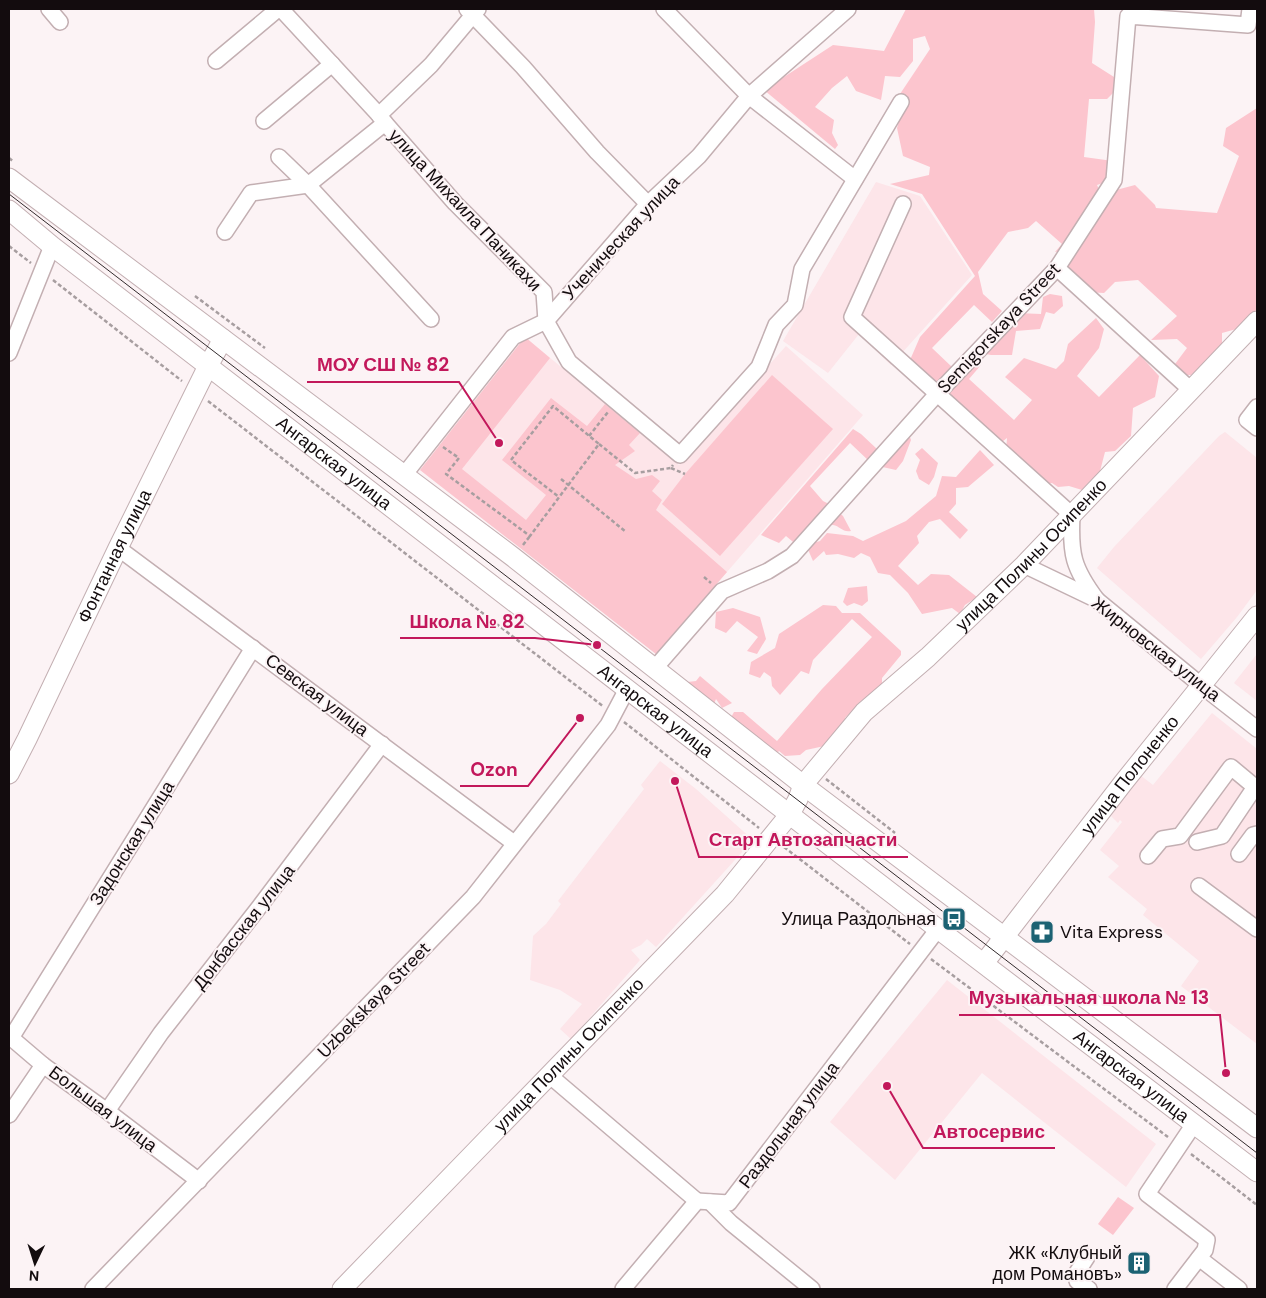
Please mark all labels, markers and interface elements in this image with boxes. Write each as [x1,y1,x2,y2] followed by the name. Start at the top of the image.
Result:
[383,124,547,296] street label: улица Михаила Паникахи
[557,170,686,305] street label: Ученическая улица
[932,257,1066,399] street label: Semigorskaya Street
[307,348,459,382] callout: МОУ СШ № 82
[317,352,449,377] text: МОУ СШ № 82
[271,411,397,516] street label: Ангарская улица
[950,473,1112,636] street label: улица Полины Осипенко
[72,484,158,627] street label: Фонтанная улица
[1087,591,1226,707] street label: Жирновская улица
[400,604,535,638] callout: Школа № 82
[409,609,525,634] text: Школа № 82
[260,648,374,742] street label: Севская улица
[593,659,719,764] street label: Ангарская улица
[1075,710,1185,840] street label: улица Полоненко
[460,752,528,786] callout: Ozon
[470,757,518,782] text: Ozon
[84,775,180,910] street label: Задонская улица
[699,823,908,857] callout: Старт Автозапчасти
[709,827,897,852] text: Старт Автозапчасти
[188,859,301,994] street label: Донбасская улица
[941,906,967,932] bus stop icon: Улица Раздольная
[781,907,936,931] place label: Улица Раздольная
[1029,919,1055,945] pharmacy icon: Vita Express
[1060,920,1163,944] place label: Vita Express
[312,937,436,1063] street label: Uzbekskaya Street
[489,973,649,1137] street label: улица Полины Осипенко
[959,981,1220,1015] callout: Музыкальная школа № 13
[969,985,1209,1010] text: Музыкальная школа № 13
[1069,1025,1195,1129] street label: Ангарская улица
[733,1056,845,1193] street label: Раздольная улица
[44,1060,163,1158] street label: Большая улица
[923,1114,1055,1148] callout: Автосервис
[933,1119,1046,1144] text: Автосервис
[10,1238,60,1288] north arrow
[992,1241,1122,1286] place label: ЖК «Клубный дом Романовъ»
[1126,1250,1152,1276] building icon: ЖК «Клубный дом Романовъ»
[28,1267,40,1285] text: N

